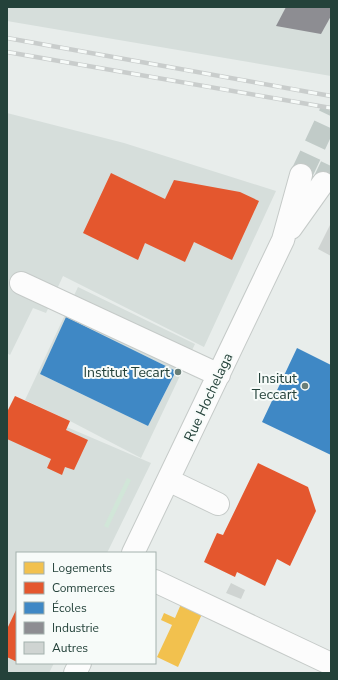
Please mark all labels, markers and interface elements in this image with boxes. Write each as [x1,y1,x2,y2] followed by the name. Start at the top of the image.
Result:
[180,350,237,445] street label: Rue Hochelaga
[83,363,170,382] place label: Institut Tecart
[173,367,183,377] marker: Institut Tecart
[252,369,297,404] place label: Insitut Teccart
[300,381,310,391] marker: Insitut Teccart
[16,552,156,664] legend
[52,560,112,576] text: Logements
[52,580,115,596] text: Commerces
[52,600,87,616] text: Écoles
[52,620,99,636] text: Industrie
[52,640,88,656] text: Autres

